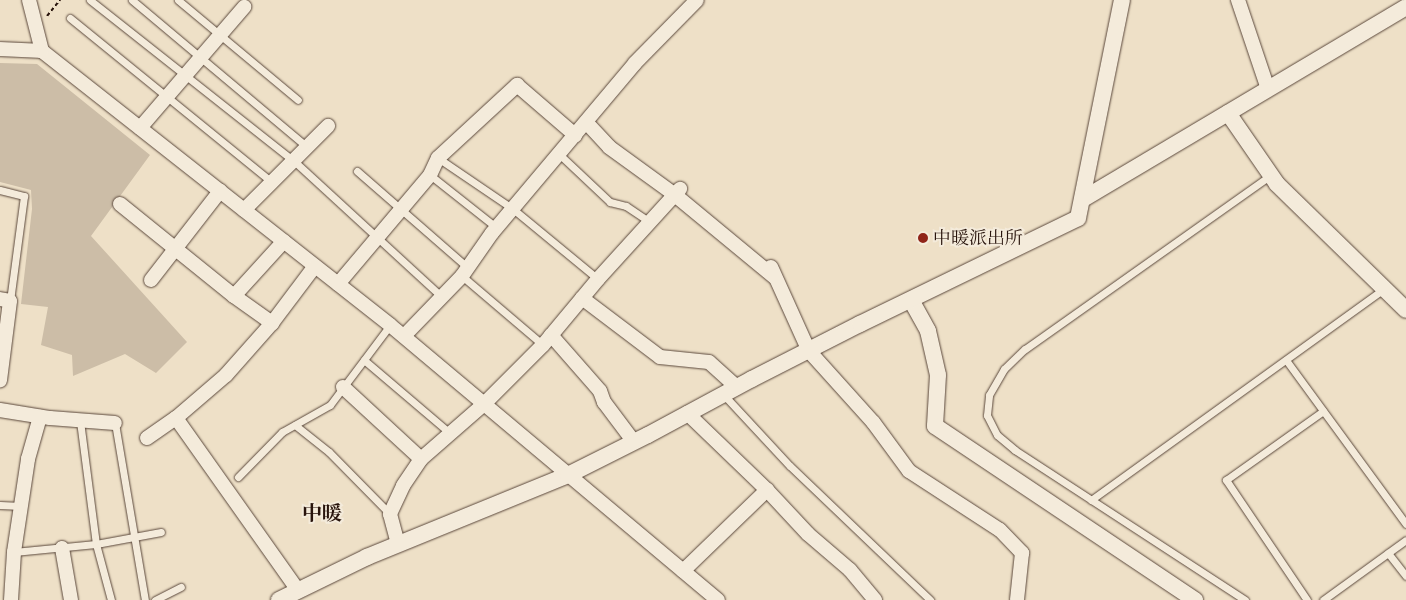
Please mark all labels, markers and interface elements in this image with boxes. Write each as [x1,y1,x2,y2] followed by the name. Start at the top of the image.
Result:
[933,227,1023,249] place label: 中暖派出所
[917,232,929,244] marker: 中暖派出所
[302,501,342,525] district label: 中暖

